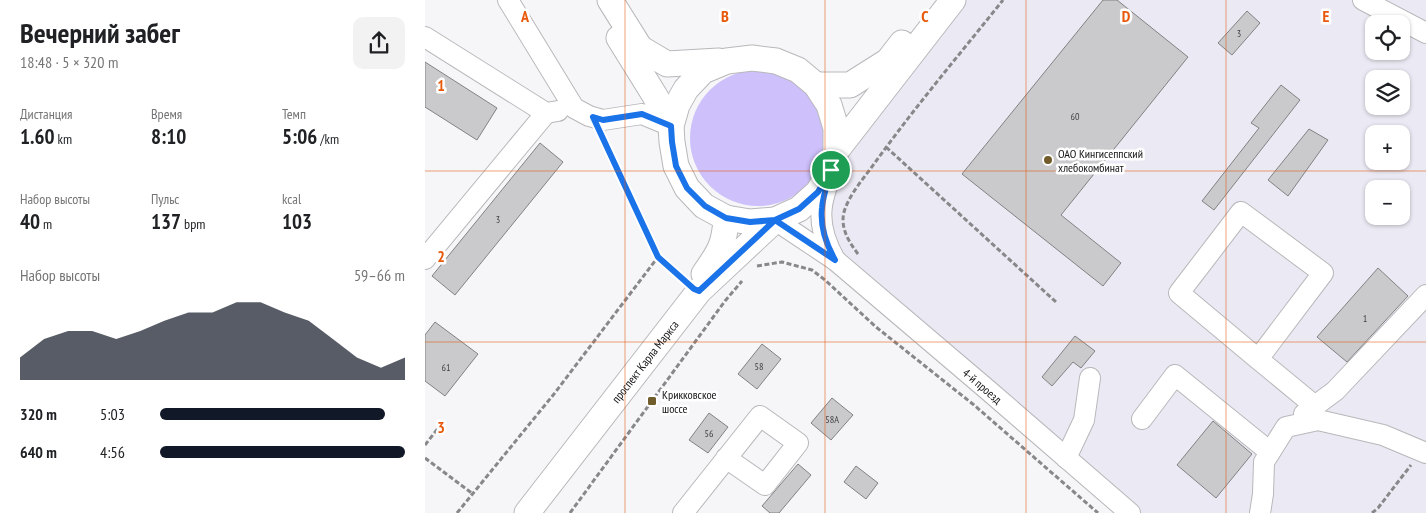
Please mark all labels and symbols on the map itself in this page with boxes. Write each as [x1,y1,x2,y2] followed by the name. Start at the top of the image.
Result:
[520,6,530,26] text: A
[721,6,729,26] text: B
[921,6,929,26] text: C
[1122,6,1131,26] text: D
[1323,6,1330,26] text: E
[1237,27,1241,40] house number: 3
[437,75,445,95] text: 1
[1071,110,1080,123] house number: 60
[1058,146,1143,175] place label: ОАО Кингисеппский хлебокомбинат
[810,149,852,191] pin
[1042,154,1054,166] marker: ОАО Кингисеппский хлебокомбинат
[496,213,500,226] house number: 3
[437,246,445,266] text: 2
[1363,312,1367,325] house number: 1
[608,317,681,405] street label: проспект Карла Маркса
[755,360,764,373] house number: 58
[442,361,451,374] house number: 61
[960,365,1006,407] street label: 4-й проезд
[662,387,717,416] place label: Крикковское шоссе
[646,395,658,407] marker: Крикковское шоссе
[825,413,839,426] house number: 58А
[437,417,445,437] text: 3
[705,427,714,440] house number: 56

